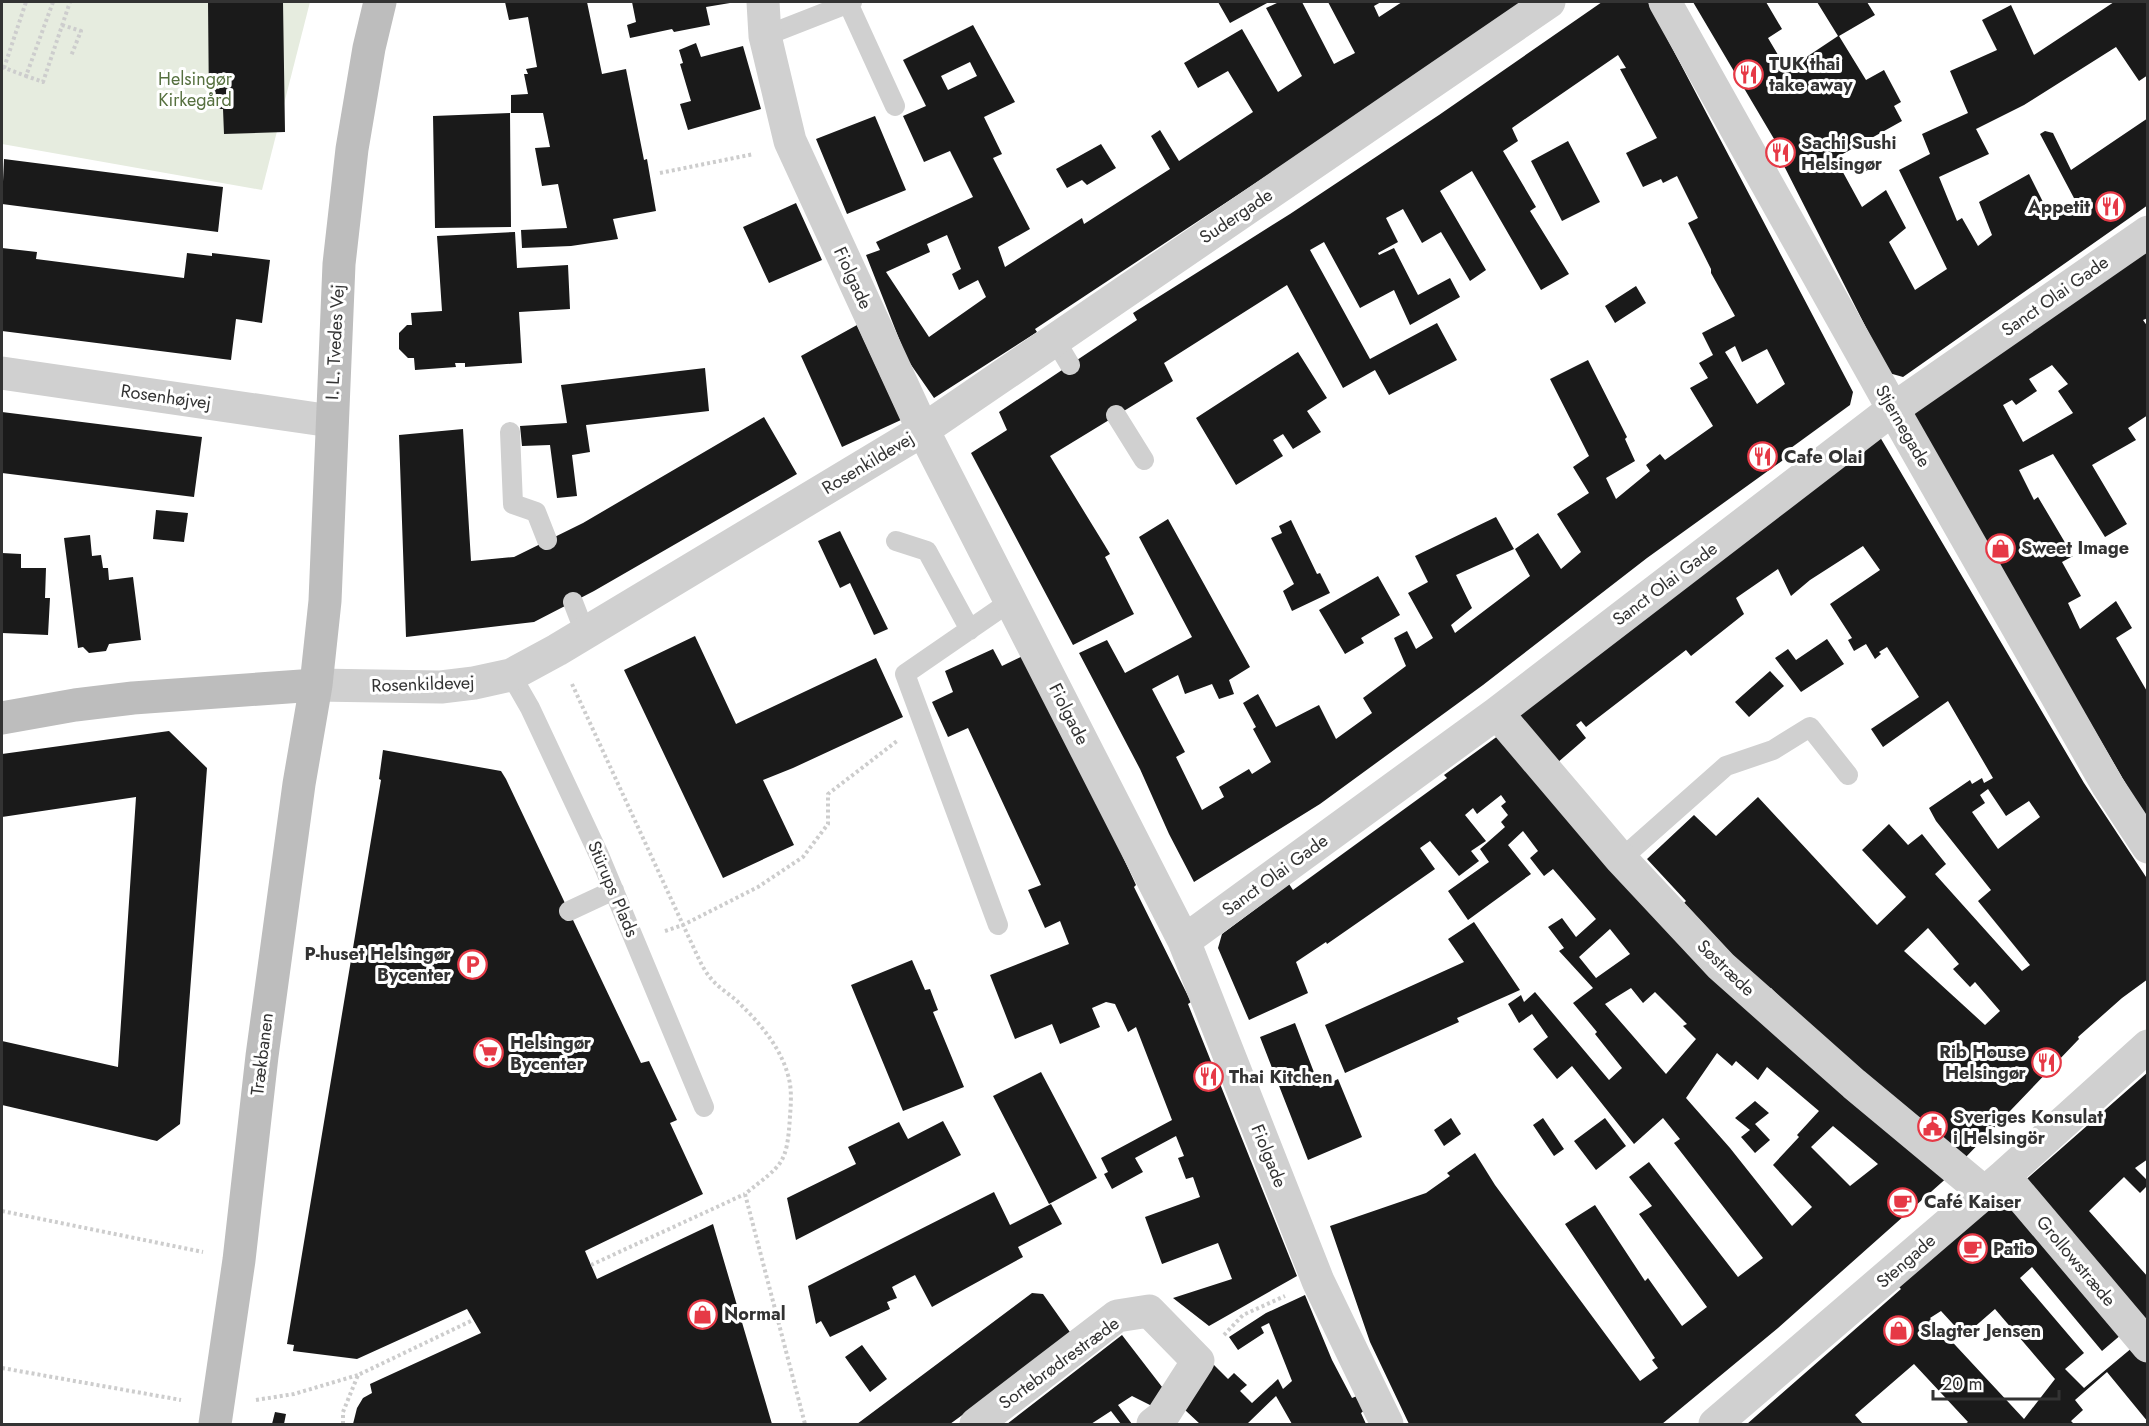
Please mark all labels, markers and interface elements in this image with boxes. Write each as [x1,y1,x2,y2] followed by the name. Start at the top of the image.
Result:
[1769,51,1853,98] place label: TUK thai take away
[1732,58,1764,90] restaurant icon: TUK thai take away
[158,66,233,113] park label: Helsingør Kirkegård
[1801,130,1897,177] place label: Sachi Sushi Helsingør
[1764,137,1796,169] restaurant icon: Sachi Sushi Helsingør
[1194,182,1278,250] street label: Sudergade
[2095,191,2127,223] restaurant icon: Appetit
[2027,194,2090,220] place label: Appetit
[827,243,879,313] street label: Fiolgade
[1996,249,2114,343] street label: Sanct Olai Gade
[319,284,351,400] street label: I. L. Tvedes Vej
[119,378,213,416] street label: Rosenhøjvej
[1869,380,1937,472] street label: Stjernegade
[817,425,919,501] street label: Rosenkildevej
[1747,441,1779,473] restaurant icon: Cafe Olai
[1784,444,1863,470] place label: Cafe Olai
[1984,532,2016,564] shop icon: Sweet Image
[2021,535,2129,561] place label: Sweet Image
[1607,536,1723,632] street label: Sanct Olai Gade
[371,669,475,699] street label: Rosenkildevej
[1042,679,1096,749] street label: Fiolgade
[1217,828,1333,922] street label: Sanct Olai Gade
[581,837,645,941] street label: Stürups Plads
[1691,934,1761,1002] street label: Søstræde
[304,941,452,988] place label: P-huset Helsingør Bycenter
[456,948,488,980] parking icon: P-huset Helsingør Bycenter
[244,1011,280,1097] street label: Trækbanen
[510,1030,592,1077] place label: Helsingør Bycenter
[473,1037,505,1069] supermarket icon: Helsingør Bycenter
[1939,1039,2027,1086] place label: Rib House Helsingør
[2031,1046,2063,1078] restaurant icon: Rib House Helsingør
[1192,1061,1224,1093] restaurant icon: Thai Kitchen
[1229,1064,1332,1090] place label: Thai Kitchen
[1953,1104,2103,1151] place label: Sveriges Konsulat i Helsingör
[1916,1111,1948,1143] public building icon: Sveriges Konsulat i Helsingör
[1245,1120,1293,1192] street label: Fiolgade
[1887,1186,1919,1218] cafe icon: Café Kaiser
[1924,1189,2022,1215] place label: Café Kaiser
[2030,1210,2122,1312] street label: Grollowstræde
[1871,1228,1941,1294] street label: Stengade
[1956,1233,1988,1265] cafe icon: Patio
[1993,1236,2035,1262] place label: Patio
[687,1298,719,1330] shop icon: Normal
[724,1301,786,1327] place label: Normal
[993,1310,1125,1416] street label: Sortebrødrestræde
[1883,1315,1915,1347] shop icon: Slagter Jensen
[1920,1318,2041,1344] place label: Slagter Jensen
[1933,1363,2059,1401] scale bar
[1942,1371,1982,1397] text: 20 m

